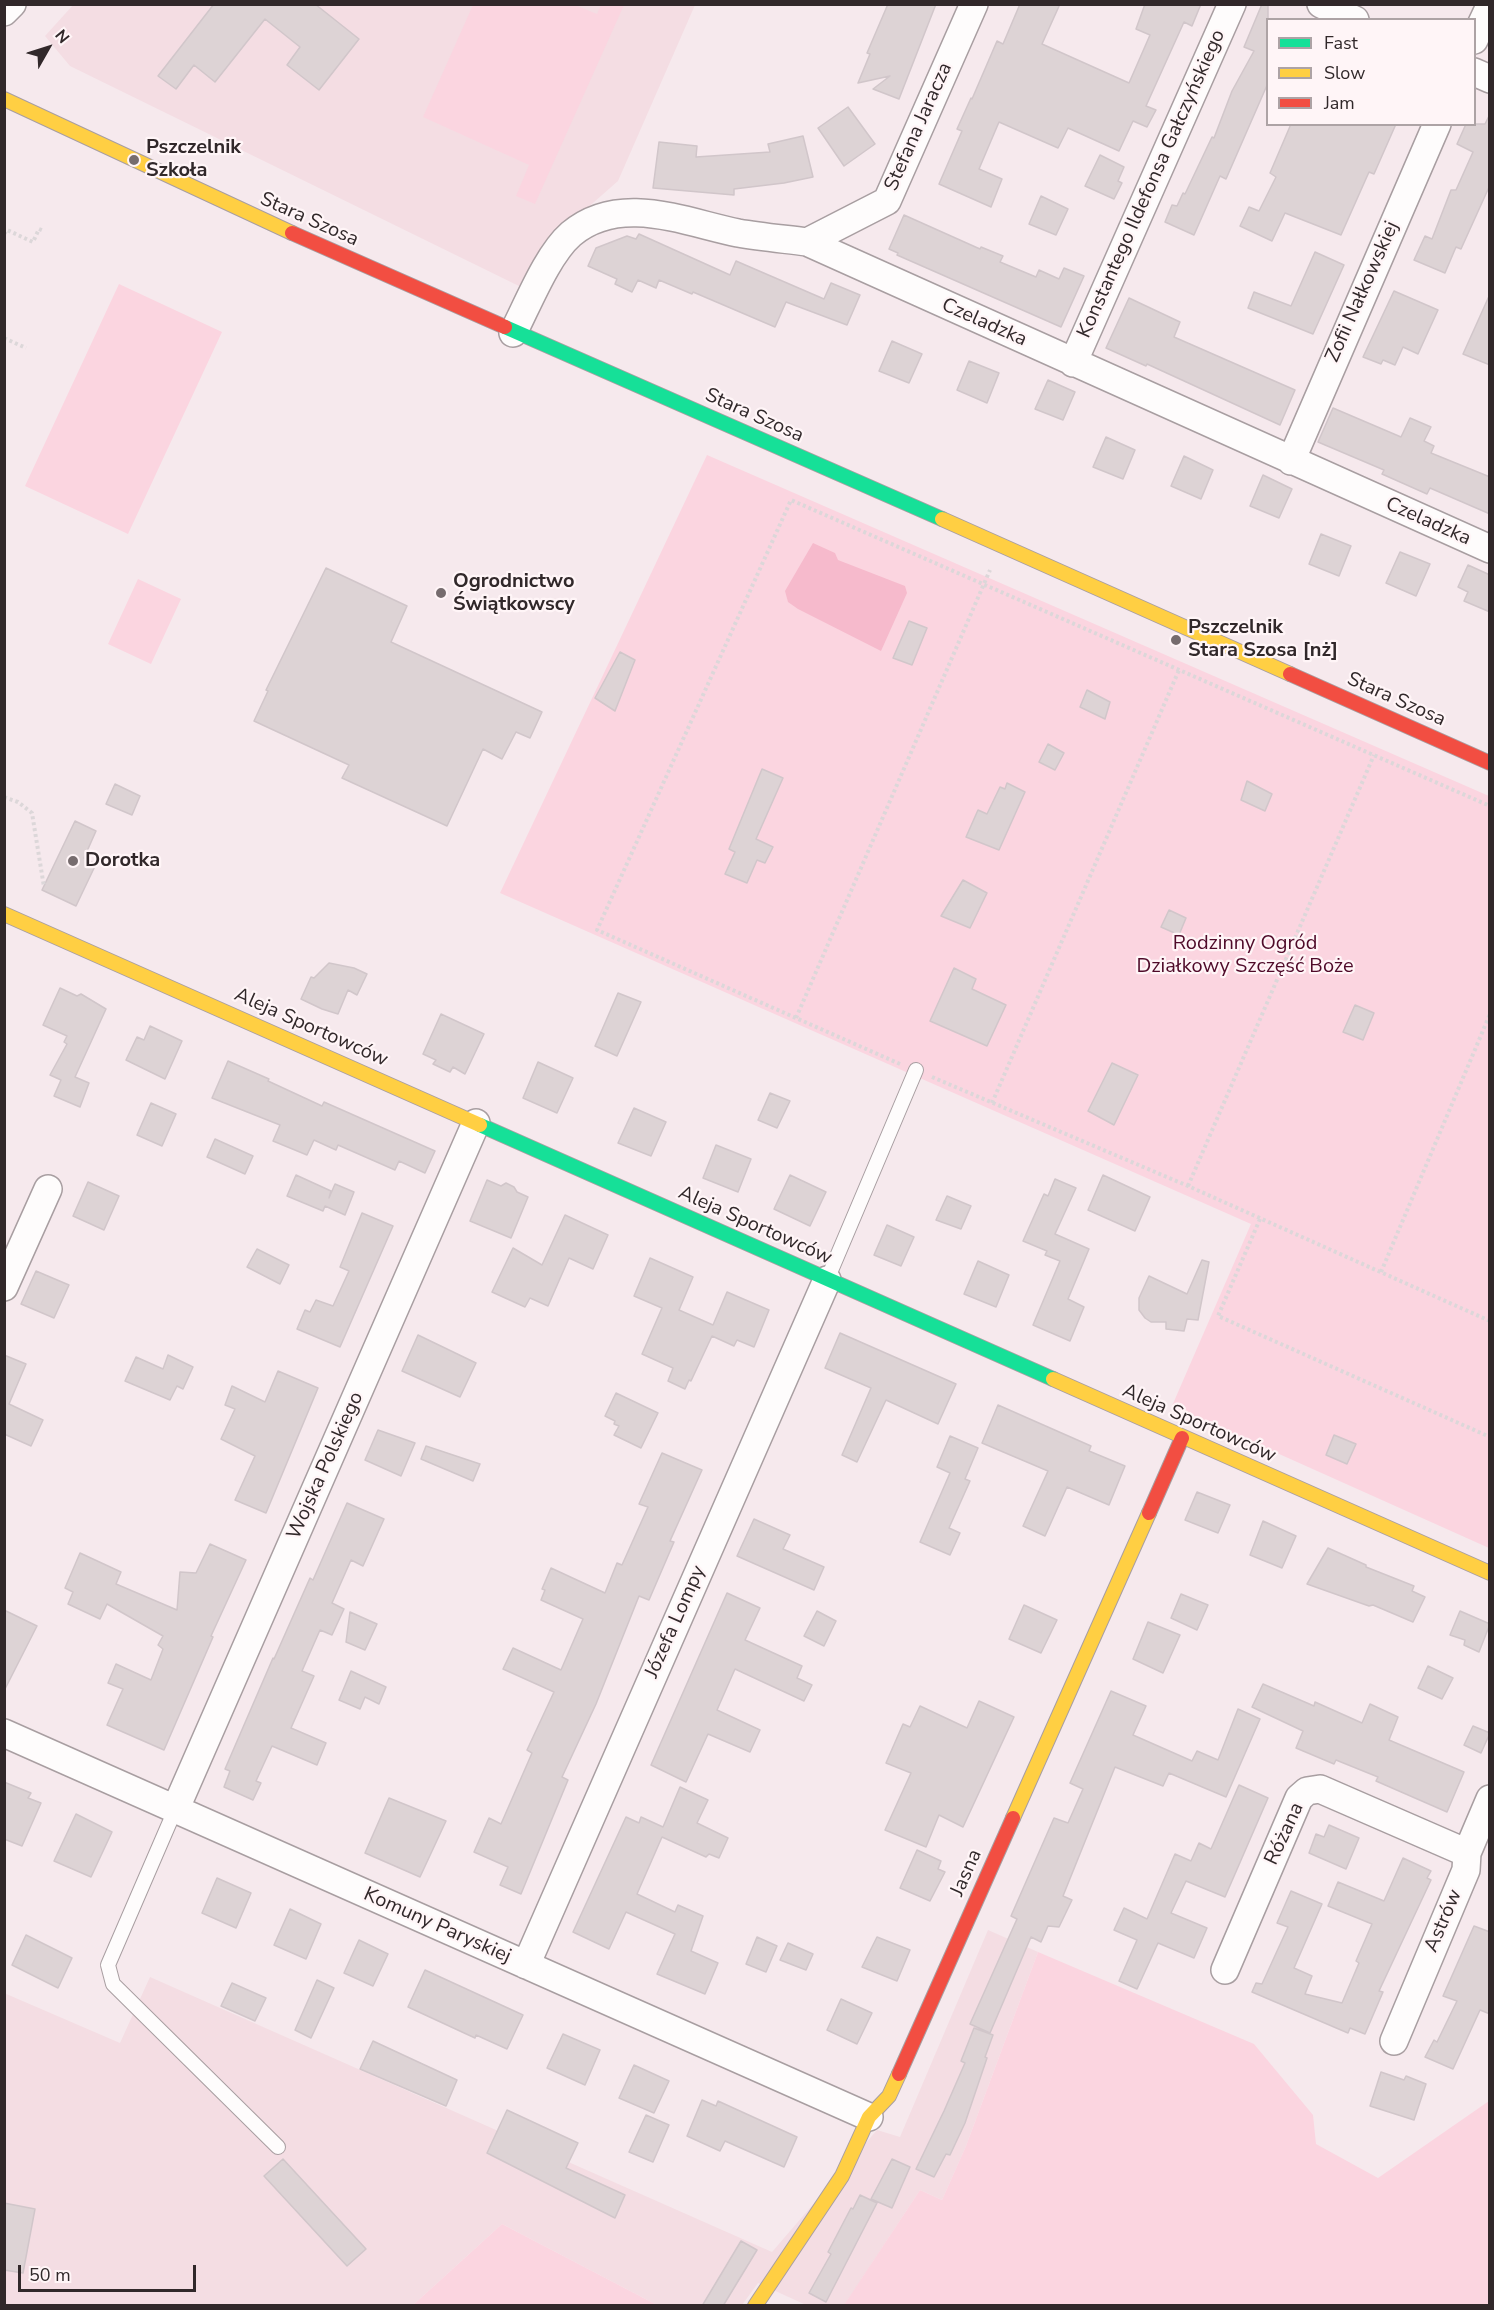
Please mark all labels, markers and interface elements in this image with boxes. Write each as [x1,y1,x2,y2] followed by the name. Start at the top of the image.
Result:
[18,18,78,78] north arrow
[1266,18,1476,126] legend
[50,25,74,48] text: N
[1073,26,1231,342] street label: Konstantego Ildefonsa Gałczyńskiego
[1324,31,1358,55] text: Fast
[880,59,958,195] street label: Stefana Jaracza
[1324,61,1365,85] text: Slow
[1324,91,1355,115] text: Jam
[146,136,241,183] place label: Pszczelnik Szkoła
[127,153,141,167] marker: Pszczelnik Szkoła
[256,188,362,252] street label: Stara Szosa
[1321,218,1405,366] street label: Zofii Nałkowskiej
[938,294,1030,352] street label: Czeladzka
[701,384,807,448] street label: Stara Szosa
[1382,493,1474,551] street label: Czeladzka
[453,570,575,617] place label: Ogrodnictwo Świątkowscy
[434,586,448,600] marker: Ogrodnictwo Świątkowscy
[1188,616,1338,663] place label: Pszczelnik Stara Szosa [nż]
[1169,633,1183,647] marker: Pszczelnik Stara Szosa [nż]
[1343,668,1449,732] street label: Stara Szosa
[85,849,160,873] place label: Dorotka
[66,854,80,868] marker: Dorotka
[1136,932,1354,979] park label: Rodzinny Ogród Działkowy Szczęść Boże
[230,983,392,1073] street label: Aleja Sportowców
[674,1181,836,1271] street label: Aleja Sportowców
[1118,1379,1280,1469] street label: Aleja Sportowców
[283,1389,369,1543] street label: Wojska Polskiego
[641,1562,711,1682] street label: Józefa Lompy
[1260,1799,1310,1869] street label: Różana
[946,1846,988,1900] street label: Jasna
[360,1883,514,1969] street label: Komuny Paryskiej
[1420,1886,1468,1956] street label: Astrów
[21,2253,200,2291] scale bar
[29,2263,71,2287] text: 50 m

